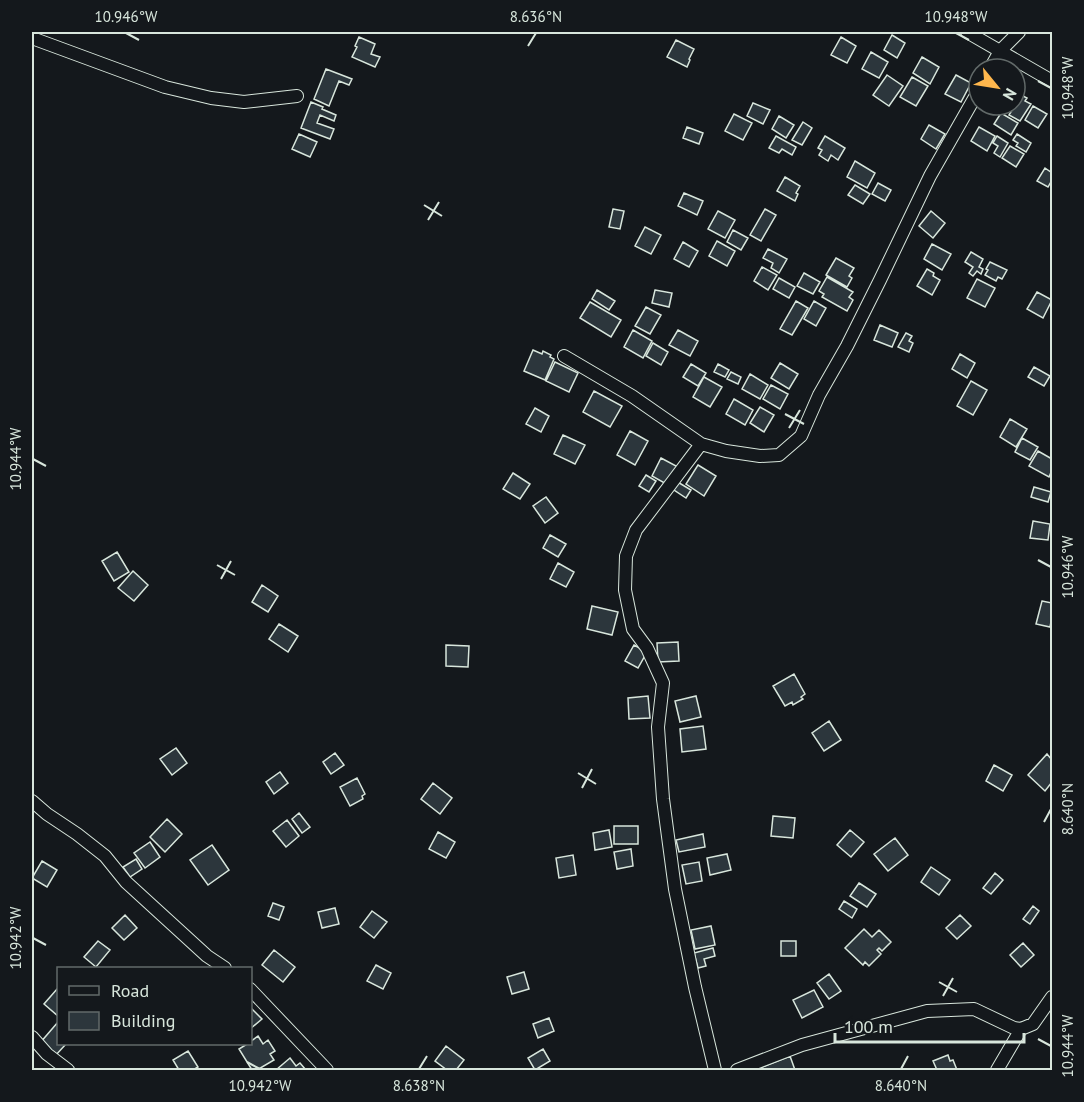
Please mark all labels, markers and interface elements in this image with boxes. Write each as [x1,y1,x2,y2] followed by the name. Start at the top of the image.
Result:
[95,7,158,26] text: 10.946°W
[510,7,562,26] text: 8.636°N
[925,7,988,26] text: 10.948°W
[1058,56,1077,119] text: 10.948°W
[967,57,1027,117] north arrow
[999,85,1021,104] text: N
[6,427,25,490] text: 10.944°W
[1058,535,1077,598] text: 10.946°W
[1058,783,1077,835] text: 8.640°N
[6,906,25,969] text: 10.942°W
[57,967,252,1045] legend
[111,979,149,1002] text: Road
[835,1006,1024,1044] scale bar
[111,1009,175,1032] text: Building
[1058,1014,1077,1077] text: 10.944°W
[844,1015,893,1038] text: 100 m
[229,1076,292,1095] text: 10.942°W
[393,1076,445,1095] text: 8.638°N
[875,1076,927,1095] text: 8.640°N

